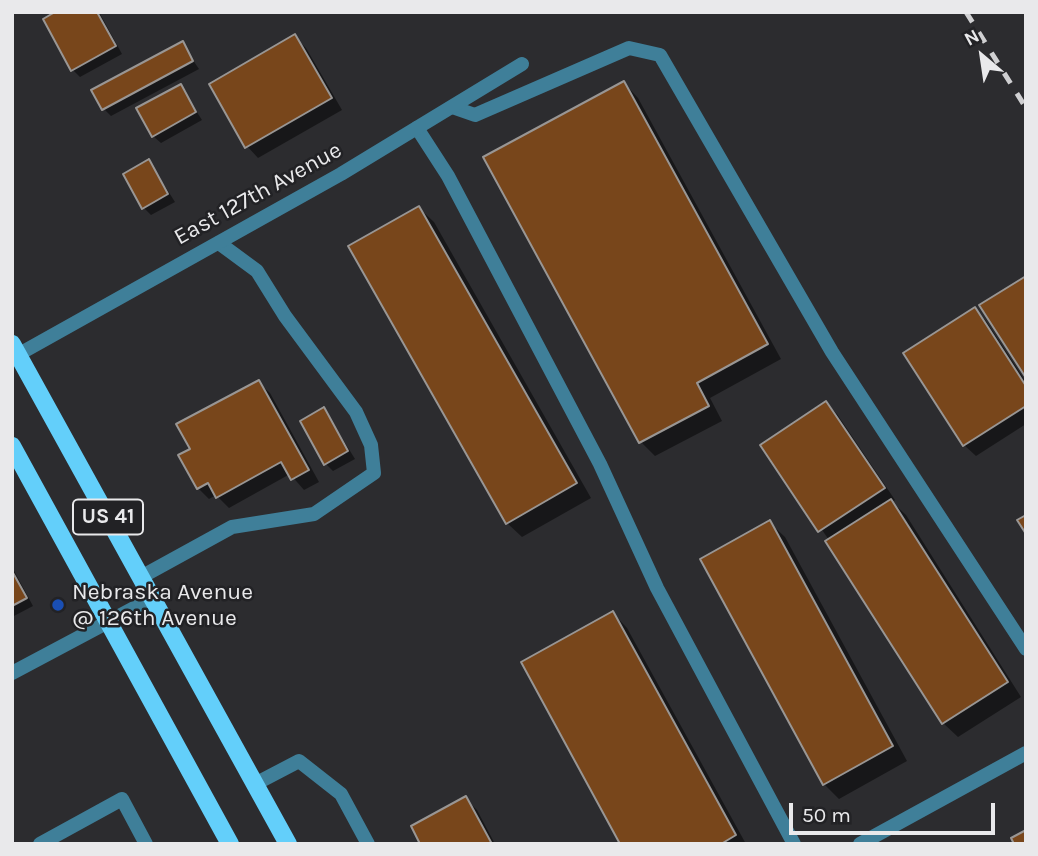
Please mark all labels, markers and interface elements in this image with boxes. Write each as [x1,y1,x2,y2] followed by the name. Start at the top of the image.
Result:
[947,21,1017,91] north arrow
[961,25,983,51] text: N
[169,137,347,251] street label: East 127th Avenue
[73,500,143,534] road number: US 41
[72,578,253,632] place label: Nebraska Avenue @ 126th Avenue
[50,597,66,613] marker: Nebraska Avenue @ 126th Avenue
[793,790,1000,834] scale bar
[802,803,851,827] text: 50 m

